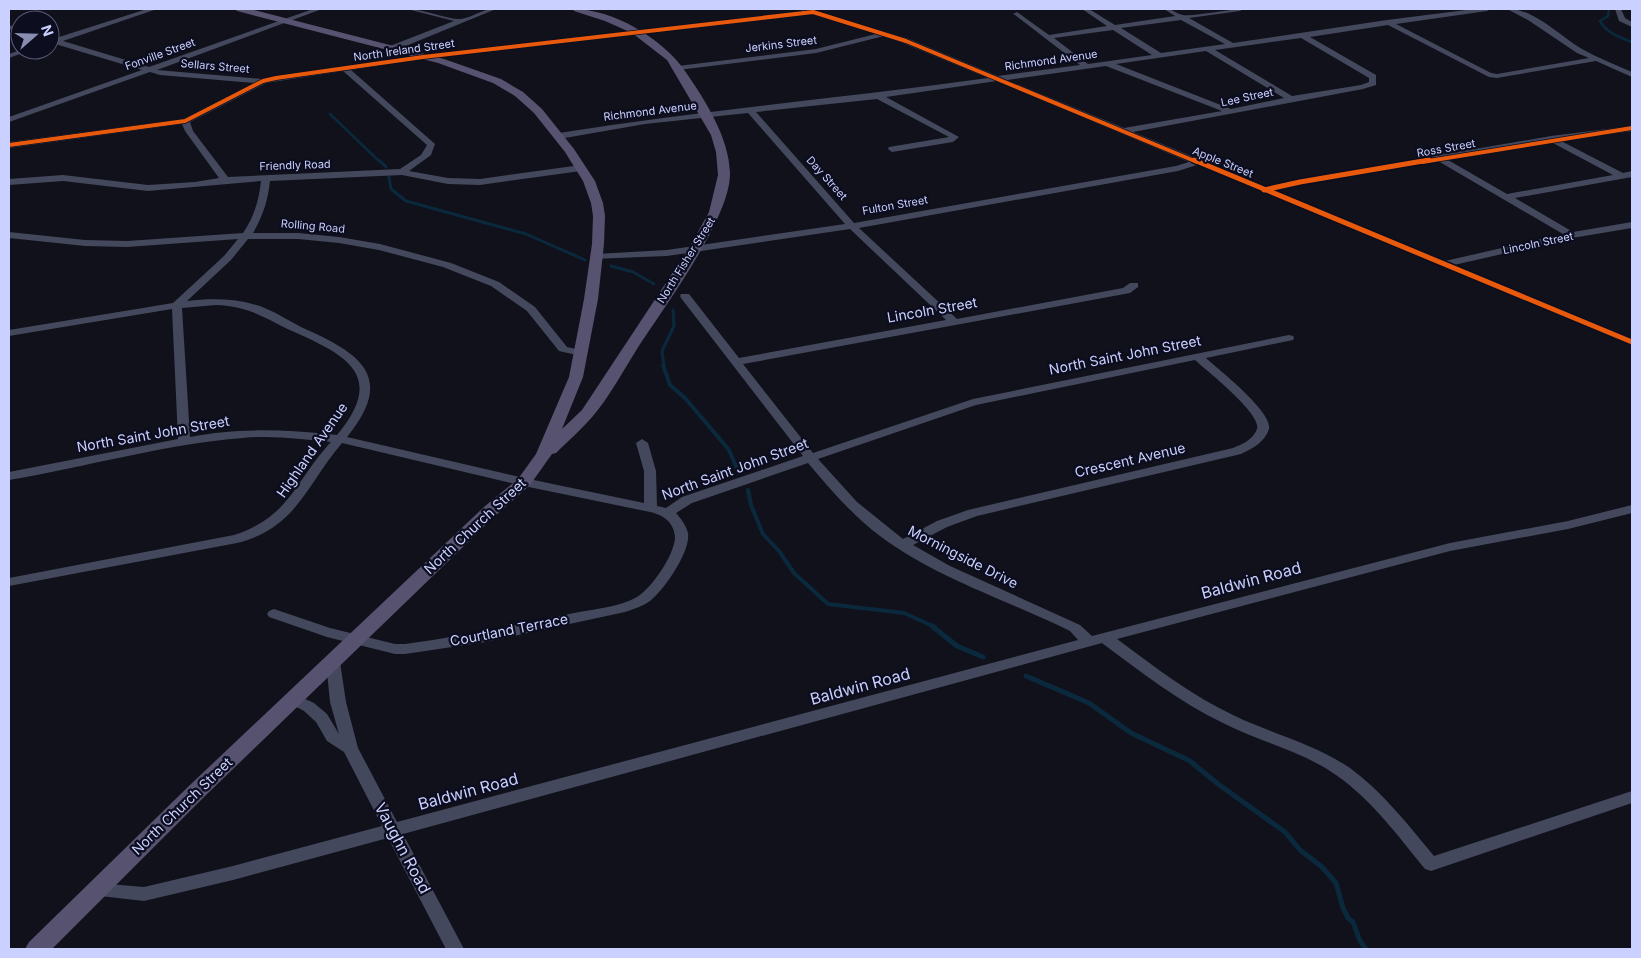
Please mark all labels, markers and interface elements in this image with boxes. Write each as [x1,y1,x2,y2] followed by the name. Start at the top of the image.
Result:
[10,10,60,60] north arrow
[38,22,57,38] text: N
[744,33,818,55] street label: Jerkins Street
[123,35,197,73] street label: Fonville Street
[353,36,456,64] street label: North Ireland Street
[1004,47,1098,73] street label: Richmond Avenue
[180,56,250,76] street label: Sellars Street
[1220,85,1275,109] street label: Lee Street
[603,98,697,124] street label: Richmond Avenue
[1416,136,1477,160] street label: Ross Street
[1191,143,1256,181] street label: Apple Street
[804,153,851,203] street label: Day Street
[259,157,331,173] street label: Friendly Road
[861,192,929,218] street label: Fulton Street
[654,214,718,306] street label: North Fisher Street
[280,216,346,236] street label: Rolling Road
[1502,229,1575,257] street label: Lincoln Street
[886,293,979,326] street label: Lincoln Street
[1047,331,1203,378] street label: North Saint John Street
[273,399,351,500] street label: Highland Avenue
[75,412,231,455] street label: North Saint John Street
[659,434,811,503] street label: North Saint John Street
[1073,439,1187,480] street label: Crescent Avenue
[420,474,529,577] street label: North Church Street
[905,521,1021,592] street label: Morningside Drive
[1199,557,1303,603] street label: Baldwin Road
[448,610,569,649] street label: Courtland Terrace
[808,663,912,709] street label: Baldwin Road
[128,753,236,858] street label: North Church Street
[416,768,520,814] street label: Baldwin Road
[371,799,435,897] street label: Vaughn Road

